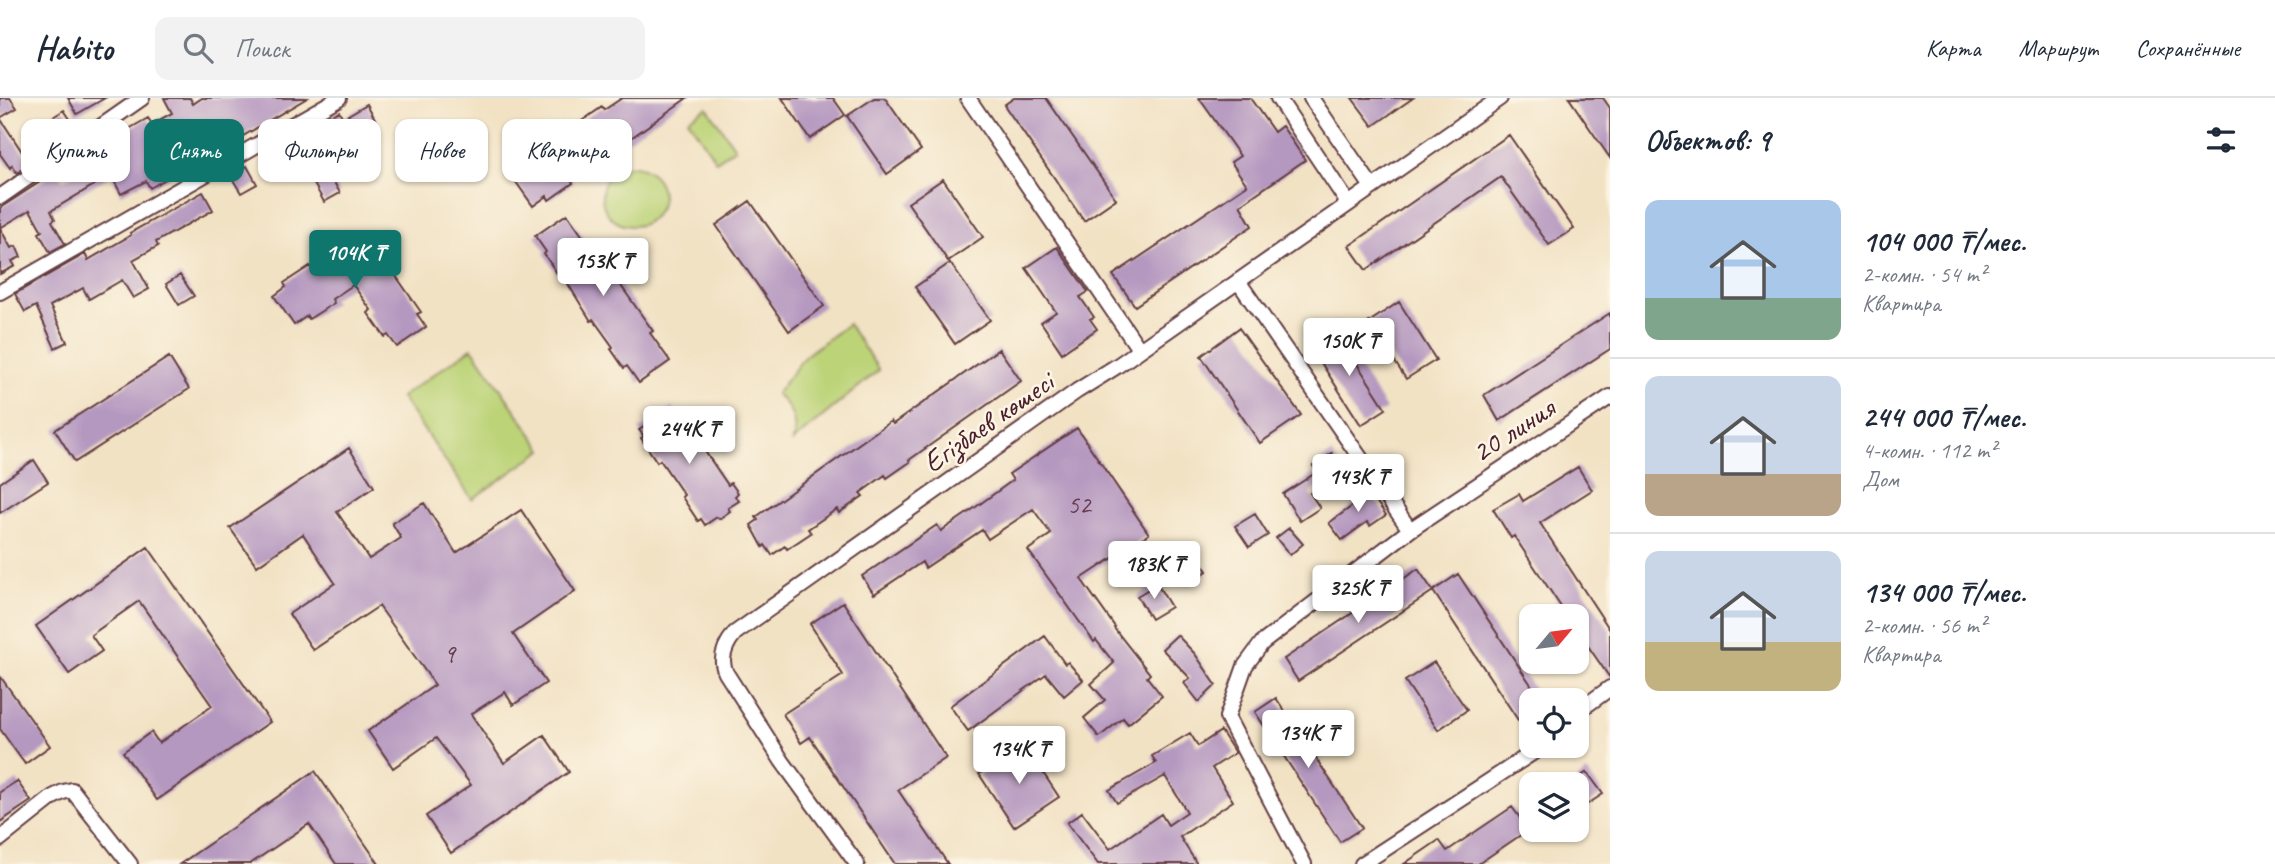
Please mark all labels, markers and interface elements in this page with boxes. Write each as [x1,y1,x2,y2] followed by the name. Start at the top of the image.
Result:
[155,17,645,80] search box
[35,27,113,69] text: Habito
[179,29,217,67] icon: search
[235,32,290,65] text: Поиск
[1926,33,1981,63] text: Карта
[2019,33,2098,63] text: Маршрут
[2136,33,2240,63] text: Сохранённые
[21,119,130,182] chip: Купить
[144,119,244,182] chip: Снять
[258,119,381,182] chip: Фильтры
[395,119,488,182] chip: Новое
[502,119,632,182] chip: Квартира
[1645,121,1770,159] text: Объектов: 9
[2202,121,2240,159] icon: filters
[1862,222,2026,260] text: 104 000 ₸/мес.
[1701,228,1785,312] icon: home
[298,230,412,290] pin: 104K ₸
[325,238,385,267] text: 104K ₸
[546,238,660,298] pin: 153K ₸
[573,246,633,275] text: 153K ₸
[1862,260,1986,289] text: 2-комн. · 54 m²
[1862,289,1940,318] text: Квартира
[1292,318,1406,378] pin: 150K ₸
[1319,326,1379,355] text: 150K ₸
[915,361,1064,481] street label: Егізбаев көшесі
[1464,388,1564,471] street label: 20 линия
[1862,398,2026,436] text: 244 000 ₸/мес.
[1701,404,1785,488] icon: home
[632,406,746,466] pin: 244K ₸
[659,414,719,443] text: 244K ₸
[1862,436,1996,465] text: 4-комн. · 112 m²
[1301,454,1415,514] pin: 143K ₸
[1328,462,1388,491] text: 143K ₸
[1862,465,1899,494] text: Дом
[1067,488,1093,521] house number: 52
[1097,542,1211,601] pin: 183K ₸
[1124,549,1184,578] text: 183K ₸
[1301,566,1415,625] pin: 325K ₸
[1328,573,1388,602] text: 325K ₸
[1862,573,2026,611] text: 134 000 ₸/мес.
[1701,579,1785,663] icon: home
[1519,604,1589,674] north arrow
[1519,604,1589,842] map controls
[1862,611,1986,640] text: 2-комн. · 56 m²
[443,637,457,670] house number: 9
[1862,640,1940,669] text: Квартира
[1519,688,1589,758] button: locate
[1251,710,1365,770] pin: 134K ₸
[1278,718,1338,747] text: 134K ₸
[962,726,1076,786] pin: 134K ₸
[989,734,1049,763] text: 134K ₸
[1519,772,1589,842] button: layers

